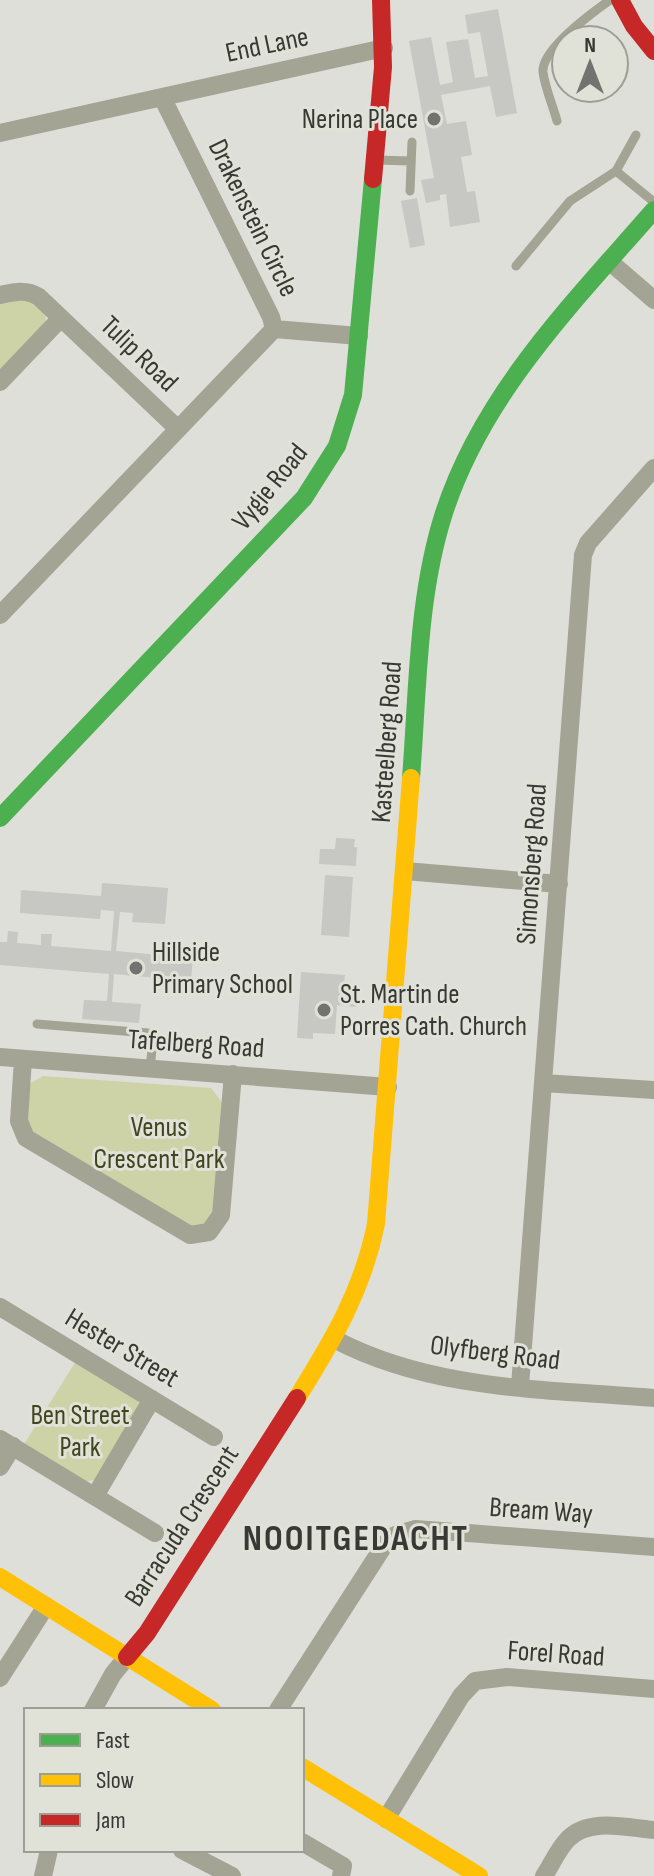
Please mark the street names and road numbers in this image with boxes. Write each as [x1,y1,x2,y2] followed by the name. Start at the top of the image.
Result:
[222,20,312,70] street label: End Lane
[201,134,305,302] street label: Drakenstein Circle
[93,309,185,399] street label: Tulip Road
[225,437,315,537] street label: Vygie Road
[365,660,409,824] street label: Kasteelberg Road
[510,782,554,946] street label: Simonsberg Road
[127,1023,265,1065] street label: Tafelberg Road
[59,1301,185,1395] street label: Hester Street
[428,1329,562,1377] street label: Olyfberg Road
[118,1439,246,1613] street label: Barracuda Crescent
[488,1491,594,1531] street label: Bream Way
[506,1634,606,1674] street label: Forel Road

